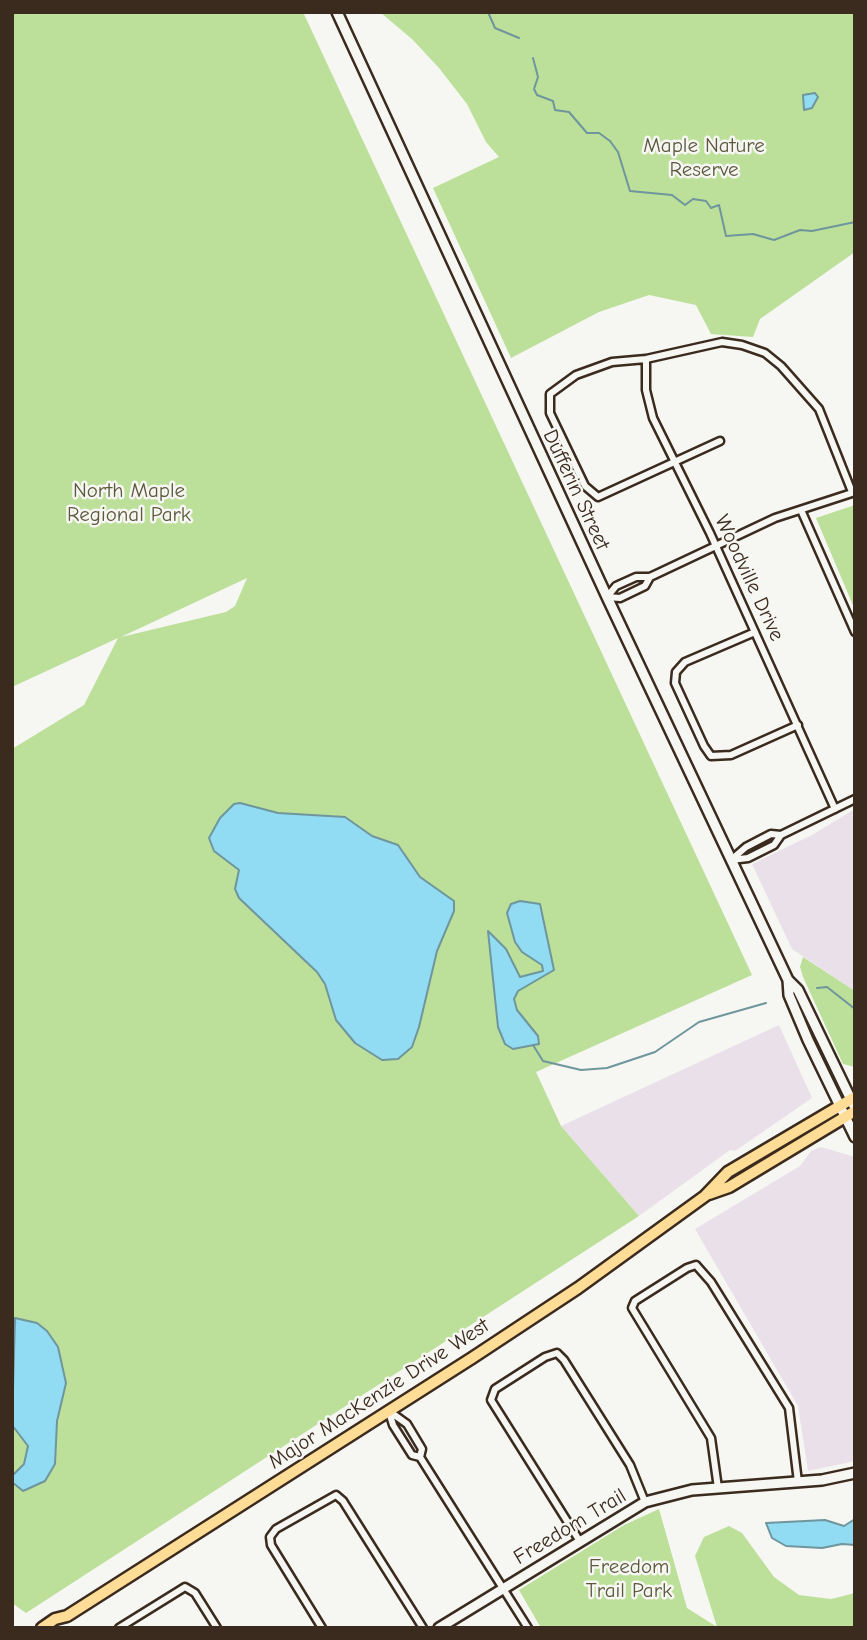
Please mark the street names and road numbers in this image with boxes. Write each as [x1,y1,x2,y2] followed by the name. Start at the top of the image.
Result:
[537,426,615,554] street label: Dufferin Street
[709,511,789,645] street label: Woodville Drive
[264,1313,494,1475] street label: Major MacKenzie Drive West
[509,1484,631,1570] street label: Freedom Trail

